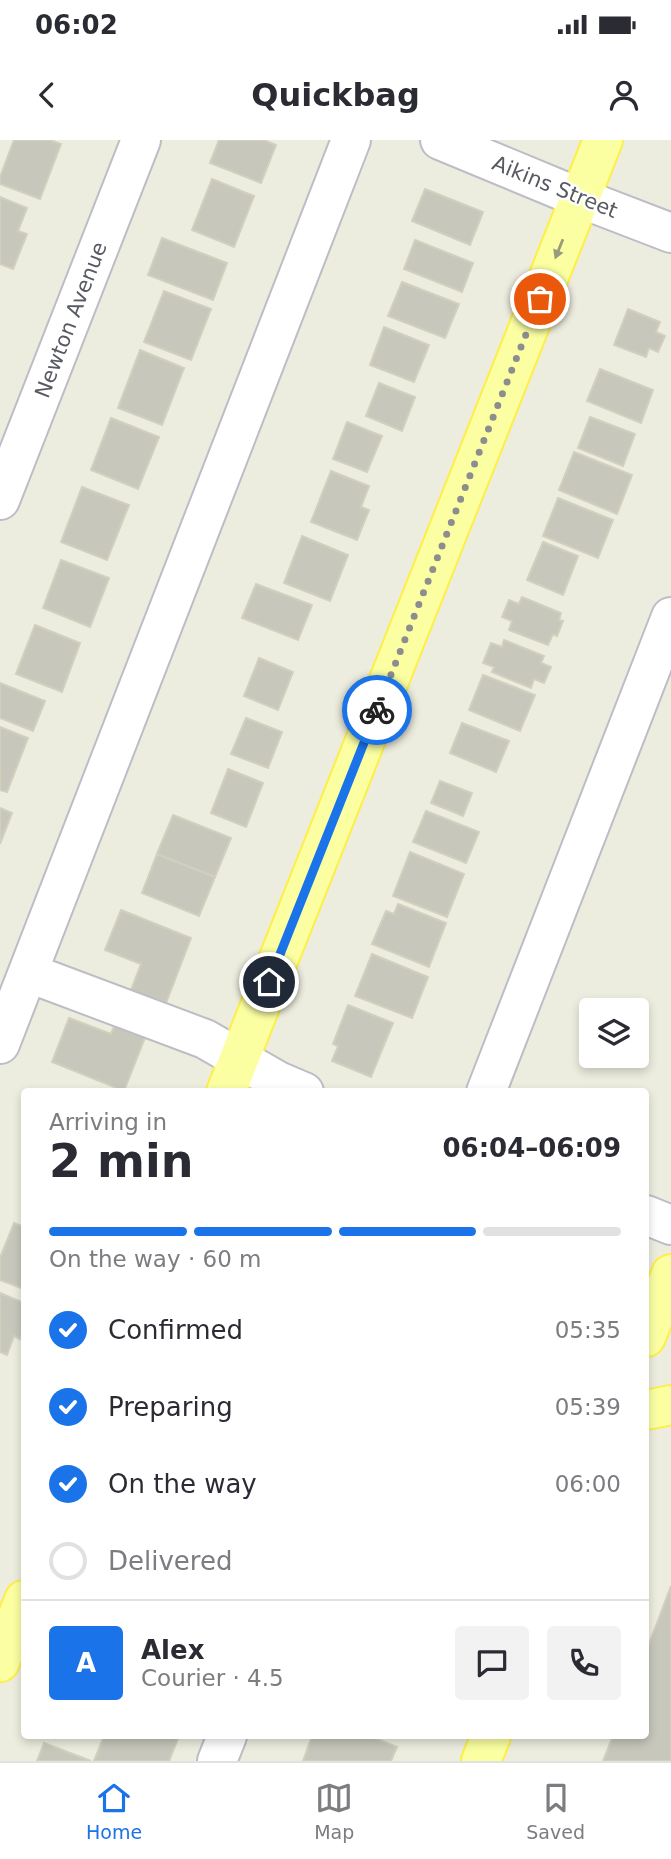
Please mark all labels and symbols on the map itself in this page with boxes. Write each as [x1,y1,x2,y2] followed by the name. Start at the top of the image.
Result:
[489,151,621,223] street label: Aikins Street
[30,239,112,401] street label: Newton Avenue
[554,239,565,260] one-way arrow
[510,269,570,329] pin
[342,675,412,745] courier
[239,952,299,1012] pin

